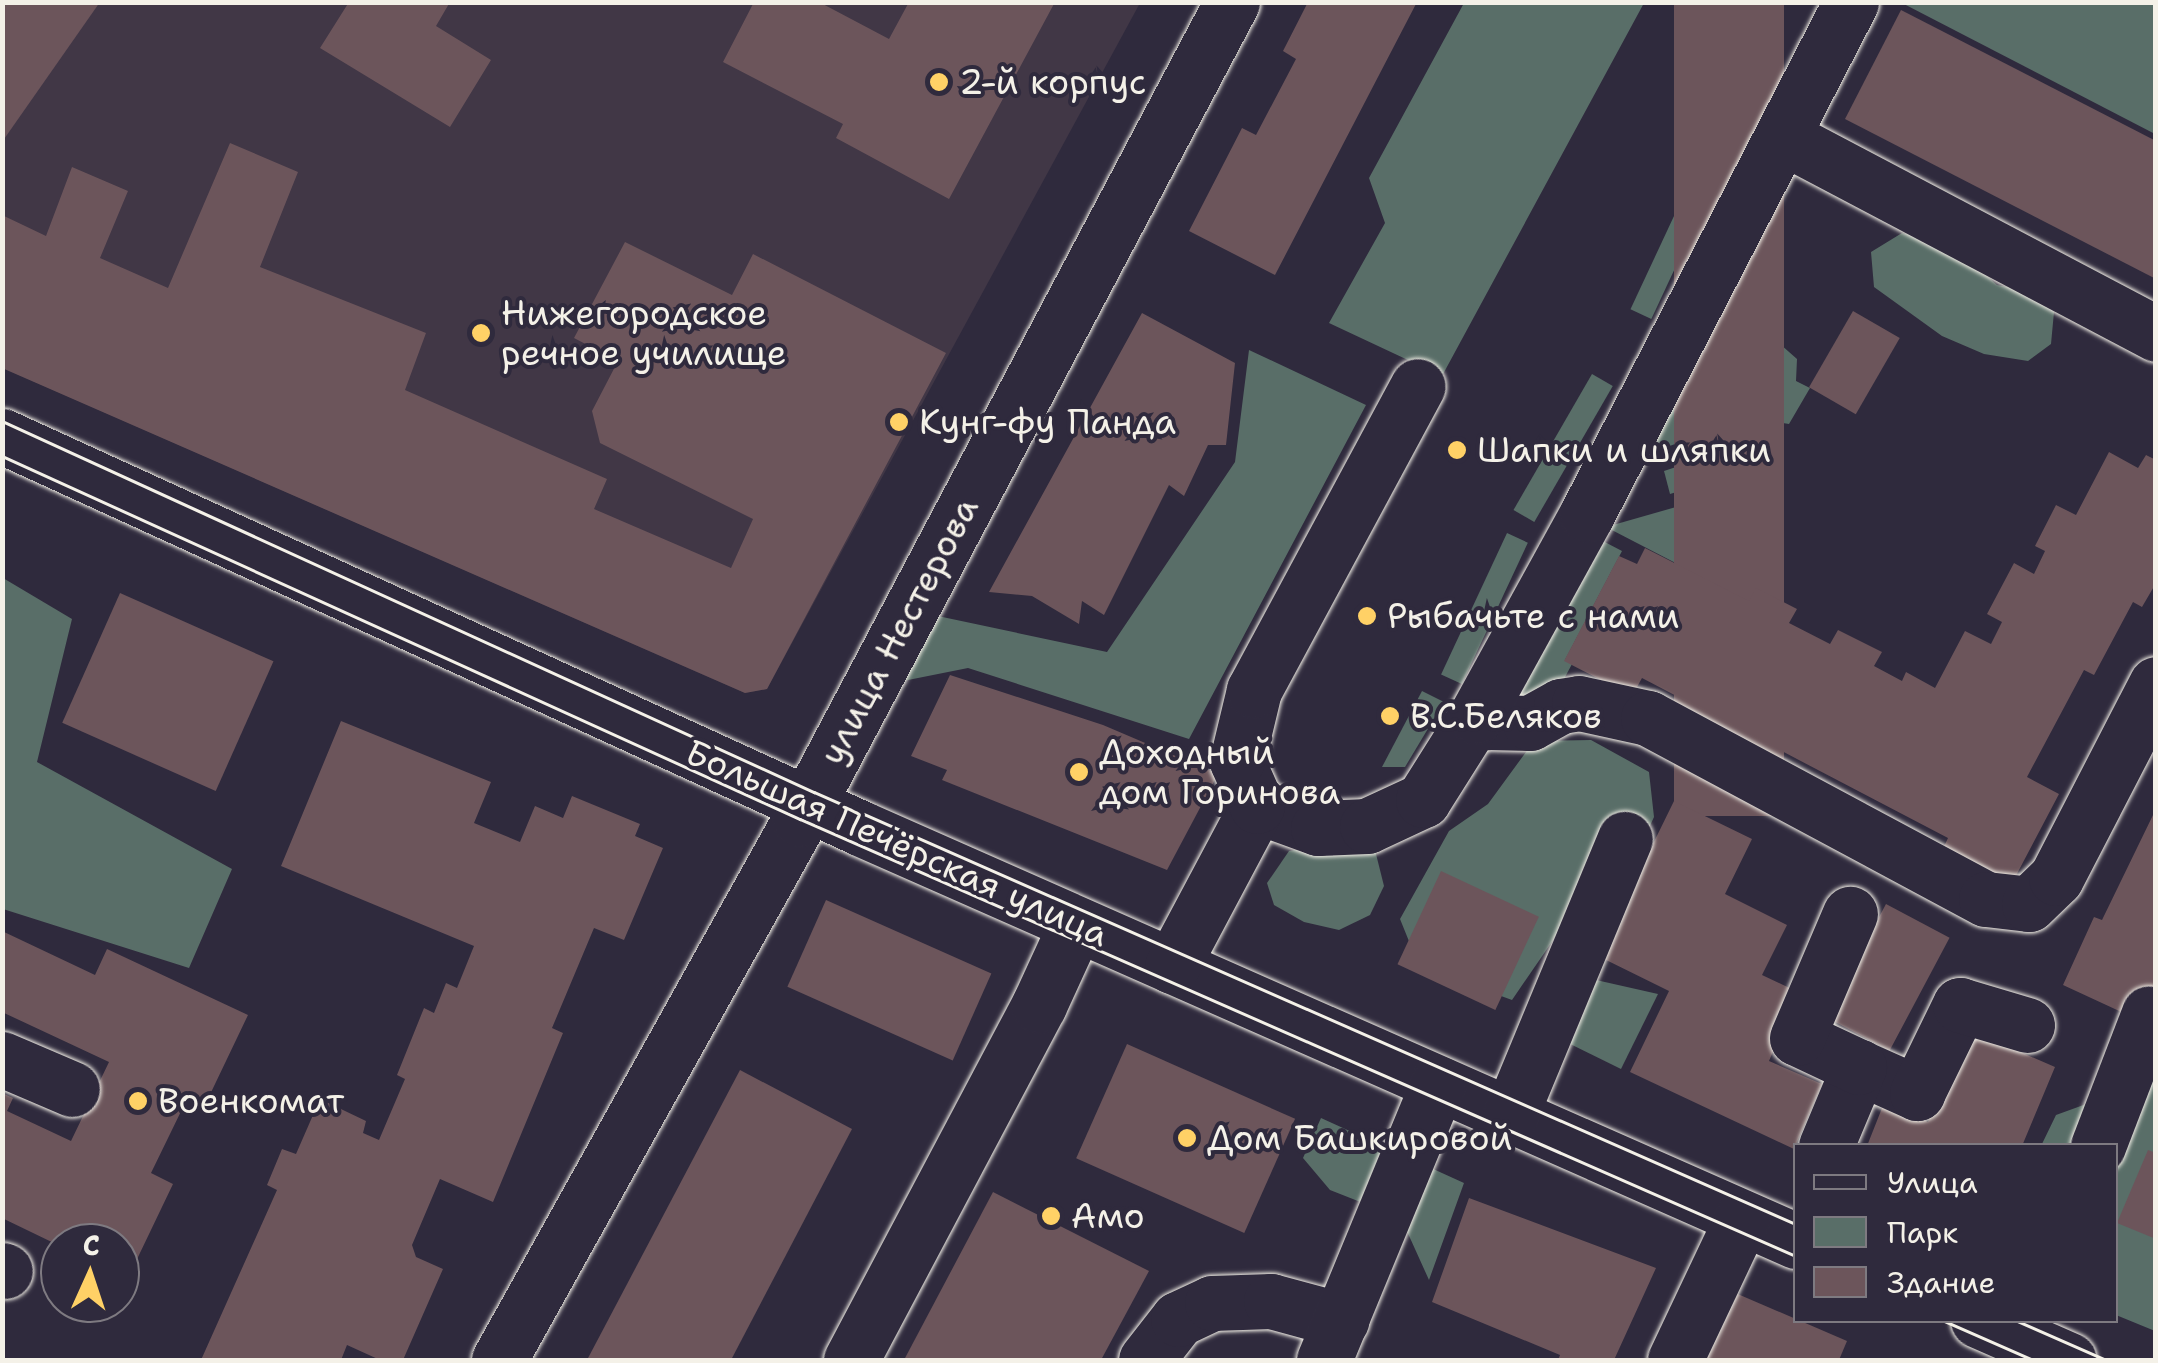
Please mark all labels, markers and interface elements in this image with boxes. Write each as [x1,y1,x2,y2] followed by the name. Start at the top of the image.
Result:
[959,61,1146,103] place label: 2-й корпус
[928,71,950,93] marker: 2-й корпус
[501,292,787,374] place label: Нижегородское речное училище
[470,322,492,344] marker: Нижегородское речное училище
[919,401,1176,443] place label: Кунг-фу Панда
[888,411,910,433] marker: Кунг-фу Панда
[1477,429,1771,471] place label: Шапки и шляпки
[1446,439,1468,461] marker: Шапки и шляпки
[811,490,987,772] street label: улица Нестерова
[1387,595,1679,637] place label: Рыбачьте с нами
[1356,605,1378,627] marker: Рыбачьте с нами
[1410,695,1602,737] place label: В.С.Беляков
[1379,705,1401,727] marker: В.С.Беляков
[679,731,1115,955] street label: Большая Печёрская улица
[1099,731,1340,813] place label: Доходный дом Горинова
[1068,761,1090,783] marker: Доходный дом Горинова
[158,1080,344,1122] place label: Военкомат
[127,1090,149,1112] marker: Военкомат
[1207,1117,1512,1159] place label: Дом Башкировой
[1176,1127,1198,1149] marker: Дом Башкировой
[1793,1143,2118,1323] legend
[1887,1162,1978,1203] text: Улица
[1071,1195,1145,1237] place label: Амо
[1040,1205,1062,1227] marker: Амо
[1887,1212,1958,1253] text: Парк
[40,1223,140,1323] north arrow
[82,1226,101,1264] text: С
[1887,1262,1996,1303] text: Здание

